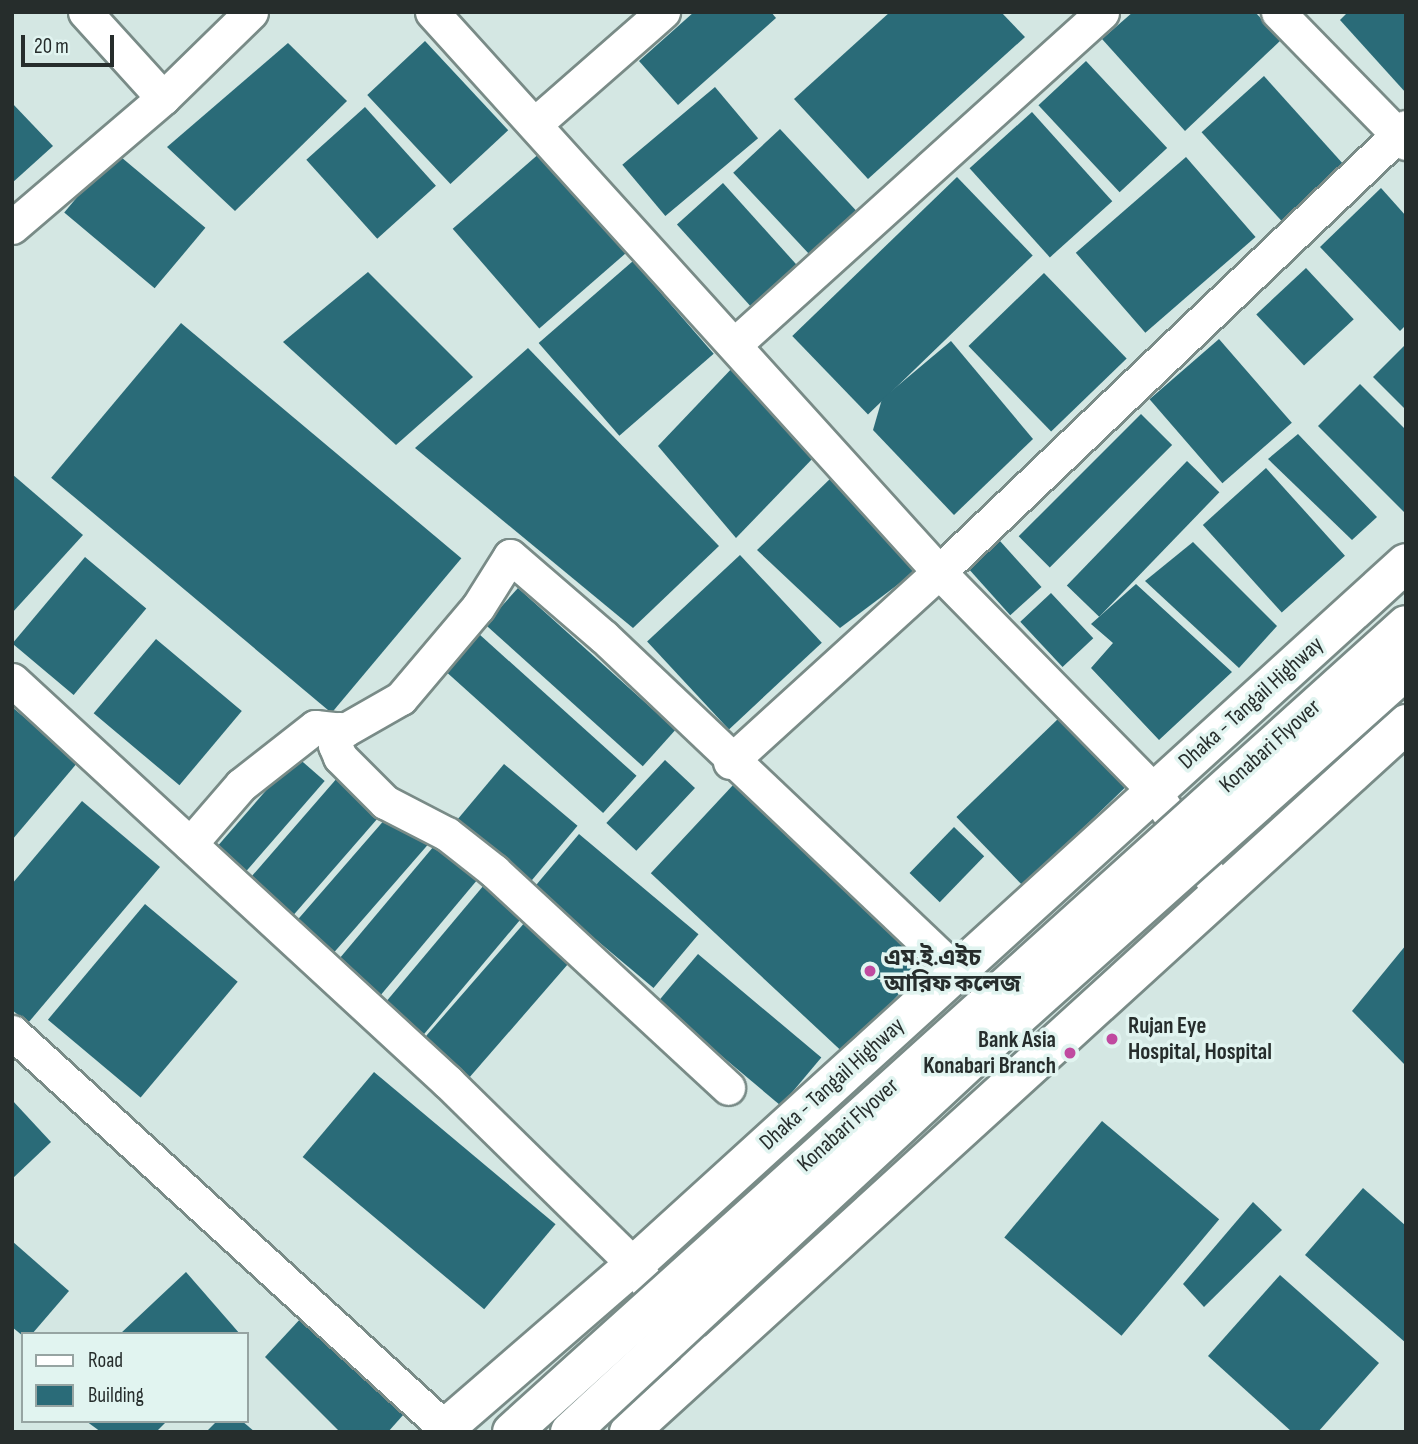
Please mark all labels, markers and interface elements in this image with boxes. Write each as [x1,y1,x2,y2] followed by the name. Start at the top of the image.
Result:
[24,21,117,65] scale bar
[34,34,69,59] text: 20 m
[1173,631,1329,775] street label: Dhaka - Tangail Highway
[1214,693,1326,799] street label: Konabari Flyover
[884,944,1021,998] place label: এম.ই.এইচ আরিফ কলেজ
[862,963,878,979] marker: এম.ই.এইচ আরিফ কলেজ
[754,1012,910,1156] street label: Dhaka - Tangail Highway
[1128,1012,1272,1066] place label: Rujan Eye Hospital, Hospital
[923,1026,1056,1080] place label: Bank Asia Konabari Branch
[1102,1029,1122,1049] marker: Rujan Eye Hospital, Hospital
[1062,1045,1078,1061] marker: Bank Asia Konabari Branch
[792,1072,904,1178] street label: Konabari Flyover
[21,1332,248,1423] legend
[88,1348,123,1373] text: Road
[88,1383,144,1408] text: Building

